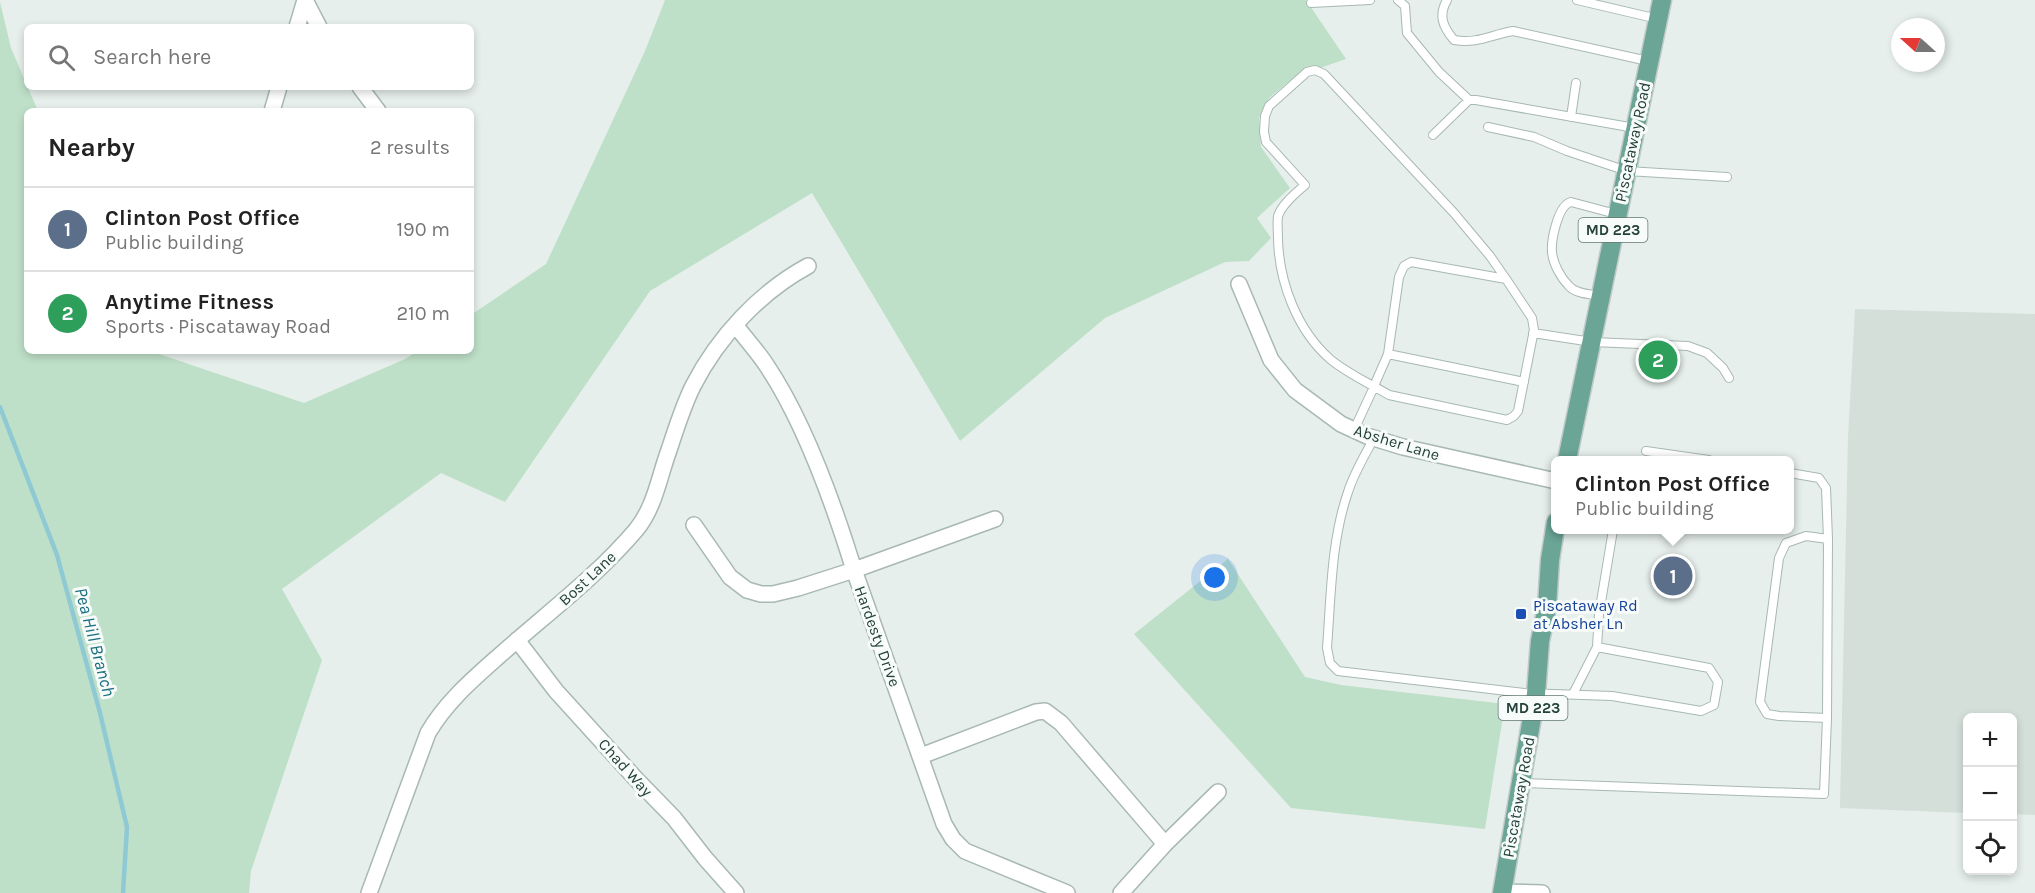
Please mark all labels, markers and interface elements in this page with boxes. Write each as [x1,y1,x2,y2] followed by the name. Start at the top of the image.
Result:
[1891,18,1945,72] north arrow
[24,24,474,90] search box
[45,41,78,74] icon: search
[93,44,211,70] text: Search here
[1610,80,1655,204] street label: Piscataway Road
[48,132,135,163] text: Nearby
[370,136,450,159] text: 2 results
[105,205,300,231] text: Clinton Post Office
[64,218,71,241] text: 1
[396,218,450,241] text: 190 m
[1578,218,1648,242] road number: MD 223
[105,231,243,254] text: Public building
[105,289,274,315] text: Anytime Fitness
[61,302,74,325] text: 2
[396,302,450,325] text: 210 m
[105,315,331,338] text: Sports · Piscataway Road
[1638,338,1678,382] pin: 2
[1352,420,1442,465] street label: Absher Lane
[1551,456,1794,534] popup
[1575,471,1770,497] text: Clinton Post Office
[1575,497,1713,520] text: Public building
[555,547,620,610] street label: Bost Lane
[1654,554,1692,598] pin: 1
[1200,563,1229,592] your location
[850,583,905,689] street label: Hardesty Drive
[70,585,120,699] water label: Pea Hill Branch
[1533,596,1638,633] place label: Piscataway Rd at Absher Ln
[1514,607,1528,621] marker: Piscataway Rd at Absher Ln
[1498,696,1568,720] road number: MD 223
[1963,713,2017,875] map controls
[1963,713,2017,767] button: +
[595,734,657,801] street label: Chad Way
[1499,735,1538,859] street label: Piscataway Road
[1963,767,2017,821] button: −
[1963,821,2017,875] button: locate

